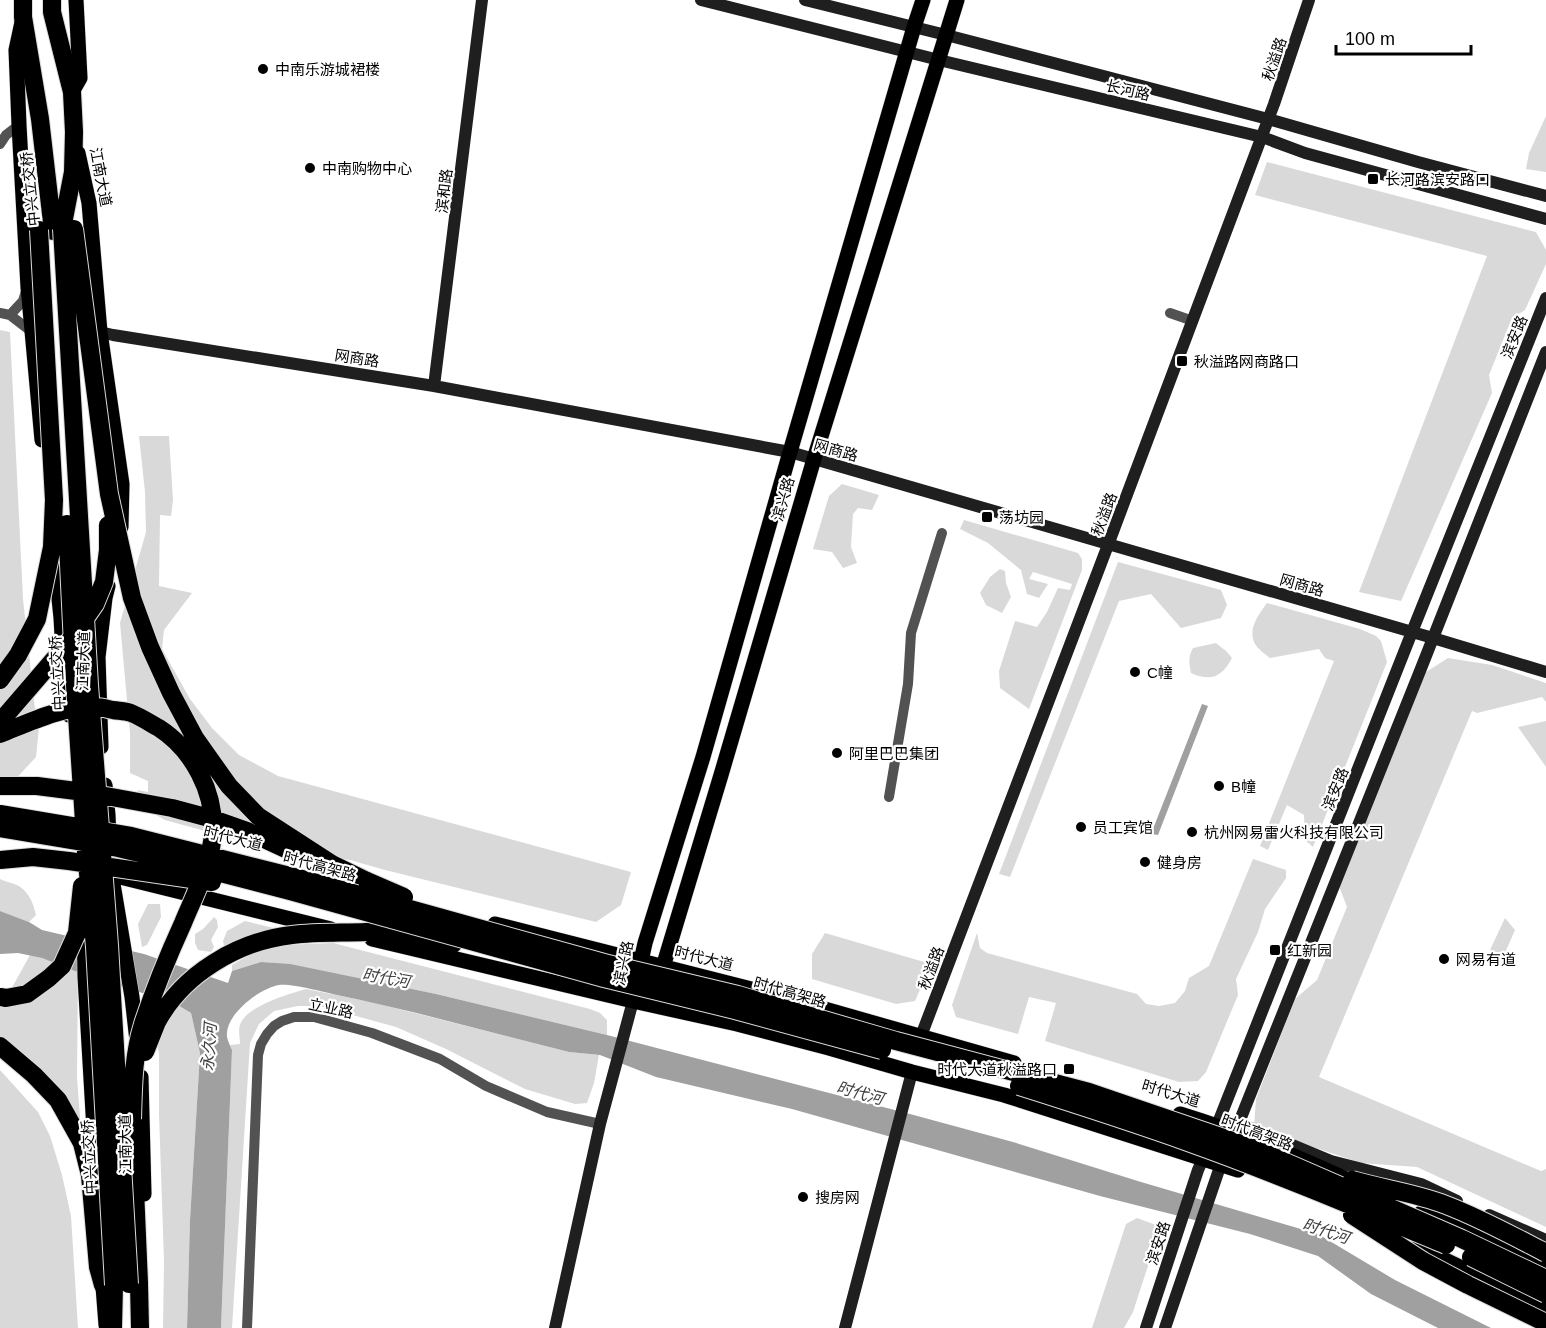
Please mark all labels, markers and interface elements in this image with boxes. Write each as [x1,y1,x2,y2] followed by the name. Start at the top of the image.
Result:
[1336,18,1471,56] scale bar
[1345,29,1395,49] text: 100 m
[1259,35,1289,83] street label: 秋溢路
[275,61,380,78] place label: 中南乐游城裙楼
[256,62,270,76] marker: 中南乐游城裙楼
[1104,77,1152,103] street label: 长河路
[87,146,115,208] street label: 江南大道
[18,151,42,227] street label: 中兴立交桥
[322,160,412,177] place label: 中南购物中心
[303,161,317,175] marker: 中南购物中心
[433,168,455,214] street label: 滨和路
[1385,171,1490,188] place label: 长河路滨安路口
[1366,172,1380,186] marker: 长河路滨安路口
[1498,313,1530,361] street label: 滨安路
[333,346,381,370] street label: 网商路
[1194,353,1299,370] place label: 秋溢路网商路口
[1175,354,1189,368] marker: 秋溢路网商路口
[812,436,860,464] street label: 网商路
[769,475,797,523] street label: 滨兴路
[1088,490,1120,538] street label: 秋溢路
[999,509,1044,526] place label: 荡坊园
[980,510,994,524] marker: 荡坊园
[1278,571,1326,599] street label: 网商路
[73,631,93,691] street label: 江南大道
[47,635,67,711] street label: 中兴立交桥
[1147,664,1173,681] place label: C幢
[1128,665,1142,679] marker: C幢
[849,745,939,762] place label: 阿里巴巴集团
[830,746,844,760] marker: 阿里巴巴集团
[1319,765,1351,813] street label: 滨安路
[1231,778,1256,795] place label: B幢
[1212,779,1226,793] marker: B幢
[1093,819,1153,836] place label: 员工宾馆
[1074,820,1088,834] marker: 员工宾馆
[202,822,264,854] street label: 时代大道
[1204,824,1384,841] place label: 杭州网易雷火科技有限公司
[1185,825,1199,839] marker: 杭州网易雷火科技有限公司
[282,848,358,884] street label: 时代高架路
[1157,854,1202,871] place label: 健身房
[1138,855,1152,869] marker: 健身房
[610,939,636,987] street label: 滨兴路
[673,942,735,974] street label: 时代大道
[1287,942,1332,959] place label: 红新园
[1268,943,1282,957] marker: 红新园
[915,944,947,992] street label: 秋溢路
[1456,951,1516,968] place label: 网易有道
[1437,952,1451,966] marker: 网易有道
[361,965,414,991] water label: 时代河
[752,973,828,1011] street label: 时代高架路
[307,995,355,1021] street label: 立业路
[199,1019,219,1072] water label: 永久河
[937,1061,1057,1078] place label: 时代大道秋溢路口
[1062,1062,1076,1076] marker: 时代大道秋溢路口
[1140,1076,1202,1110] street label: 时代大道
[835,1079,888,1108] water label: 时代河
[1219,1111,1295,1153] street label: 时代高架路
[116,1114,134,1174] street label: 江南大道
[79,1119,99,1195] street label: 中兴立交桥
[815,1189,860,1206] place label: 搜房网
[796,1190,810,1204] marker: 搜房网
[1301,1215,1354,1247] water label: 时代河
[1143,1219,1173,1267] street label: 滨安路

